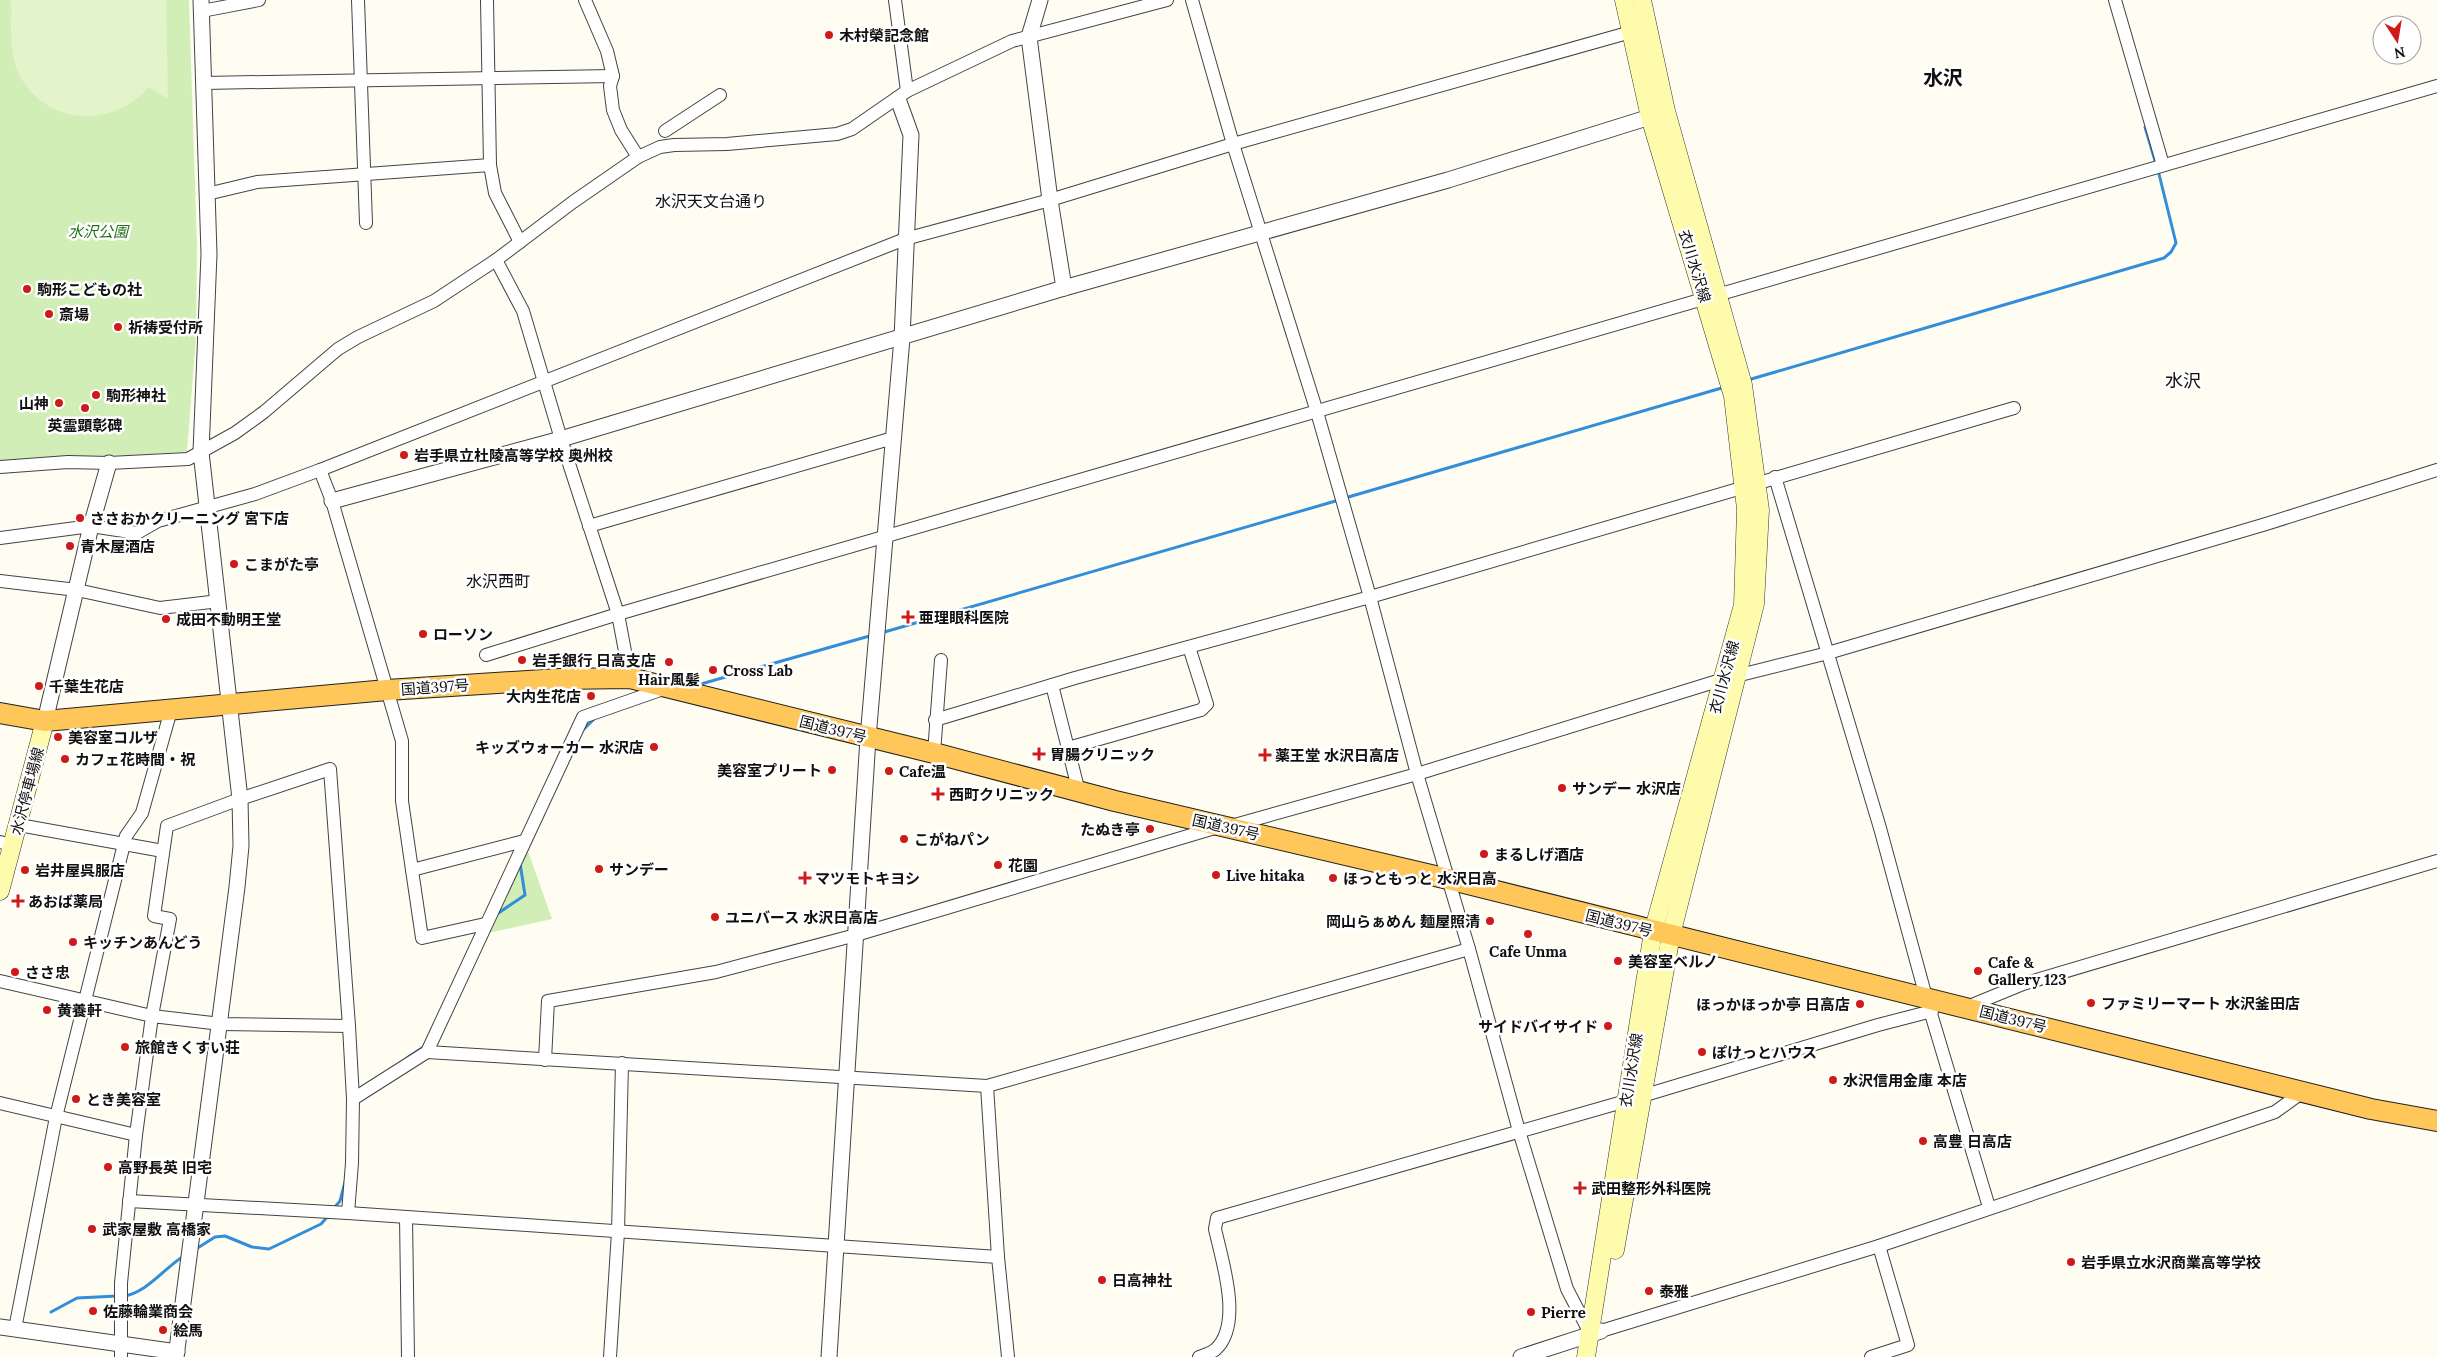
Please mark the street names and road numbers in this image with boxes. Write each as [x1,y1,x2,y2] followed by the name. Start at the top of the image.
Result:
[1675,227,1715,305] street label: 衣川水沢線
[1705,638,1743,716] street label: 衣川水沢線
[400,675,470,699] street label: 国道397号
[797,711,869,747] street label: 国道397号
[6,745,48,837] street label: 水沢停車場線
[1190,810,1262,844] street label: 国道397号
[1583,905,1655,941] street label: 国道397号
[1977,1001,2049,1037] street label: 国道397号
[1616,1031,1646,1109] street label: 衣川水沢線

